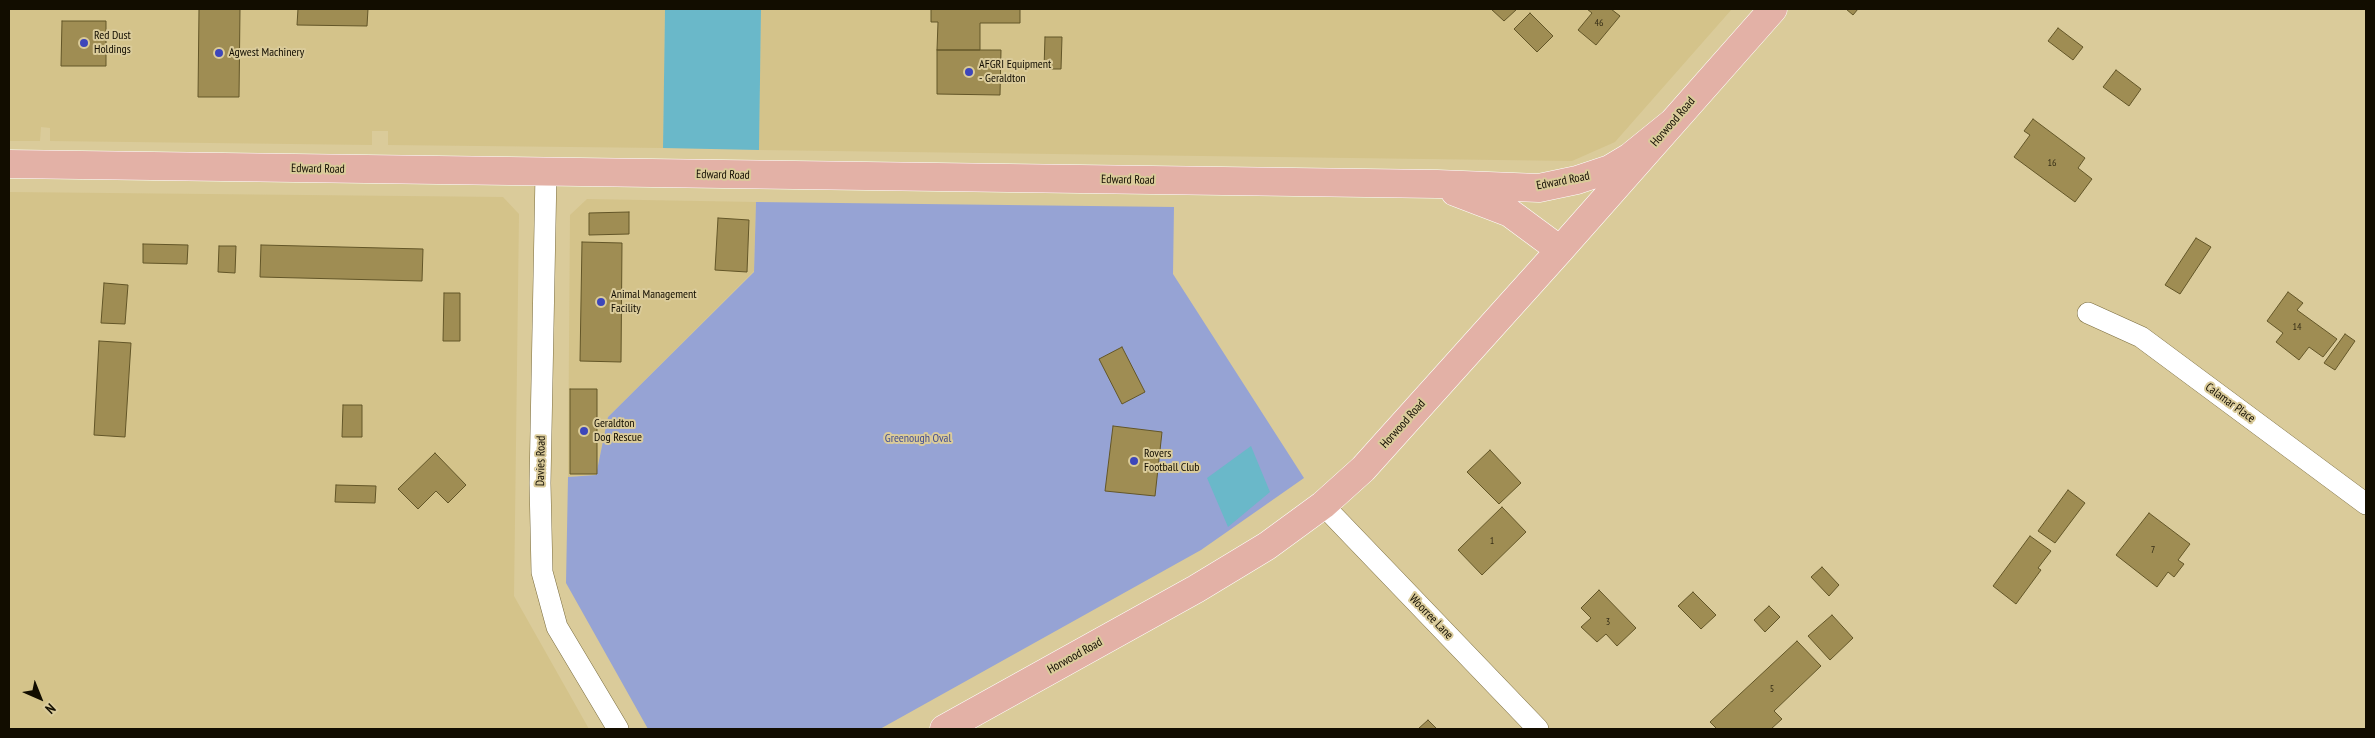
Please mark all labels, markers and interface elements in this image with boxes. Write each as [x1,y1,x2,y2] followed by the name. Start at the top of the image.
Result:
[1595,17,1603,29] house number: 46
[94,29,131,57] place label: Red Dust Holdings
[78,37,90,49] marker: Red Dust Holdings
[229,46,304,60] place label: Agwest Machinery
[213,47,225,59] marker: Agwest Machinery
[979,58,1051,86] place label: AFGRI Equipment - Geraldton
[963,66,975,78] marker: AFGRI Equipment - Geraldton
[1648,94,1698,150] street label: Horwood Road
[2048,157,2056,169] house number: 16
[291,161,345,177] street label: Edward Road
[696,167,750,183] street label: Edward Road
[1535,169,1591,193] street label: Edward Road
[1101,172,1155,188] street label: Edward Road
[611,288,696,316] place label: Animal Management Facility
[595,296,607,308] marker: Animal Management Facility
[2293,321,2301,333] house number: 14
[2202,380,2258,426] street label: Calamar Place
[1377,397,1429,451] street label: Horwood Road
[594,417,642,445] place label: Geraldton Dog Rescue
[578,425,590,437] marker: Geraldton Dog Rescue
[885,432,951,446] park label: Greenough Oval
[533,436,549,486] street label: Davies Road
[1144,447,1199,475] place label: Rovers Football Club
[1128,455,1140,467] marker: Rovers Football Club
[1490,535,1494,547] house number: 1
[2151,544,2155,556] house number: 7
[1406,592,1456,642] street label: Woorree Lane
[1606,616,1610,628] house number: 3
[1045,635,1105,677] street label: Horwood Road
[15,673,65,723] north arrow
[1770,683,1774,695] house number: 5
[41,700,59,718] text: N

